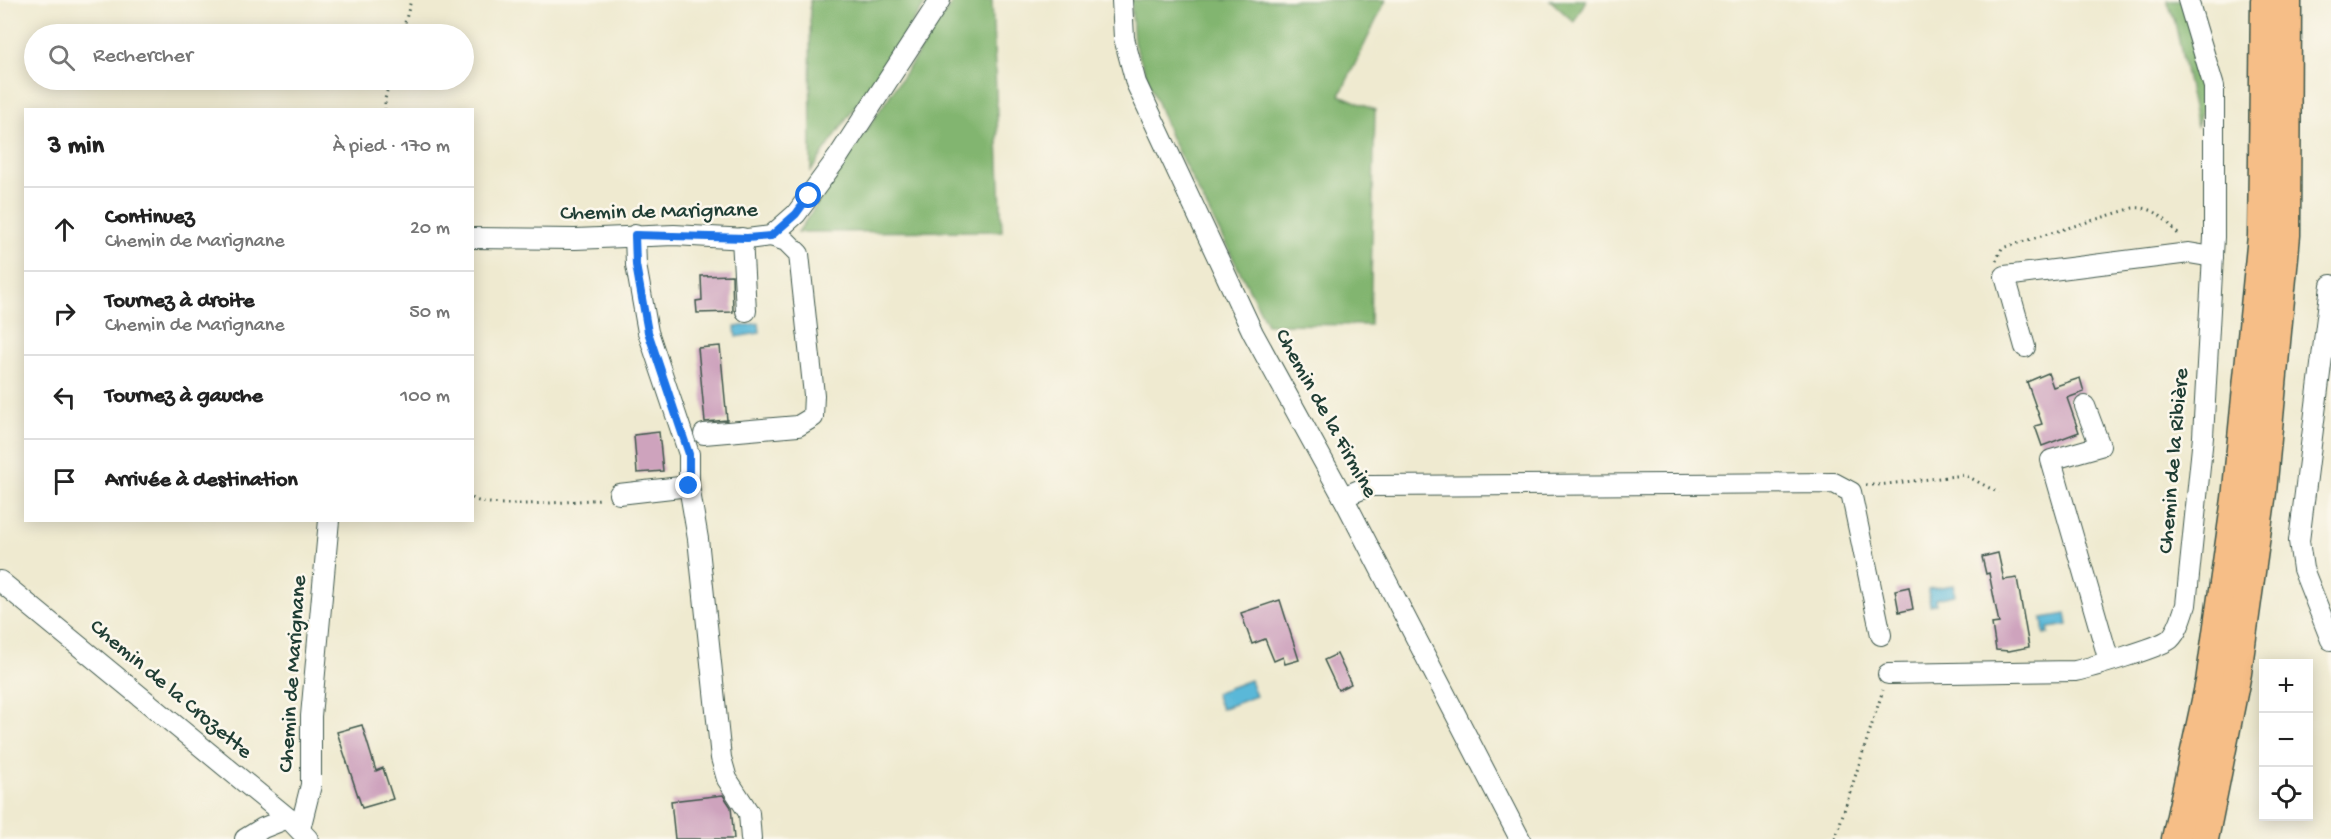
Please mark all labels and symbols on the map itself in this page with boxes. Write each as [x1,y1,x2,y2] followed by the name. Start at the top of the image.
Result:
[795,182,821,208] route start
[560,198,759,228] street label: Chemin de Marignane
[1268,325,1382,503] street label: Chemin de la Firmine
[2154,367,2196,555] street label: Chemin de la Ribière
[675,472,701,498] route end
[274,574,314,773] street label: Chemin de Marignane
[83,614,257,766] street label: Chemin de la Crozette

